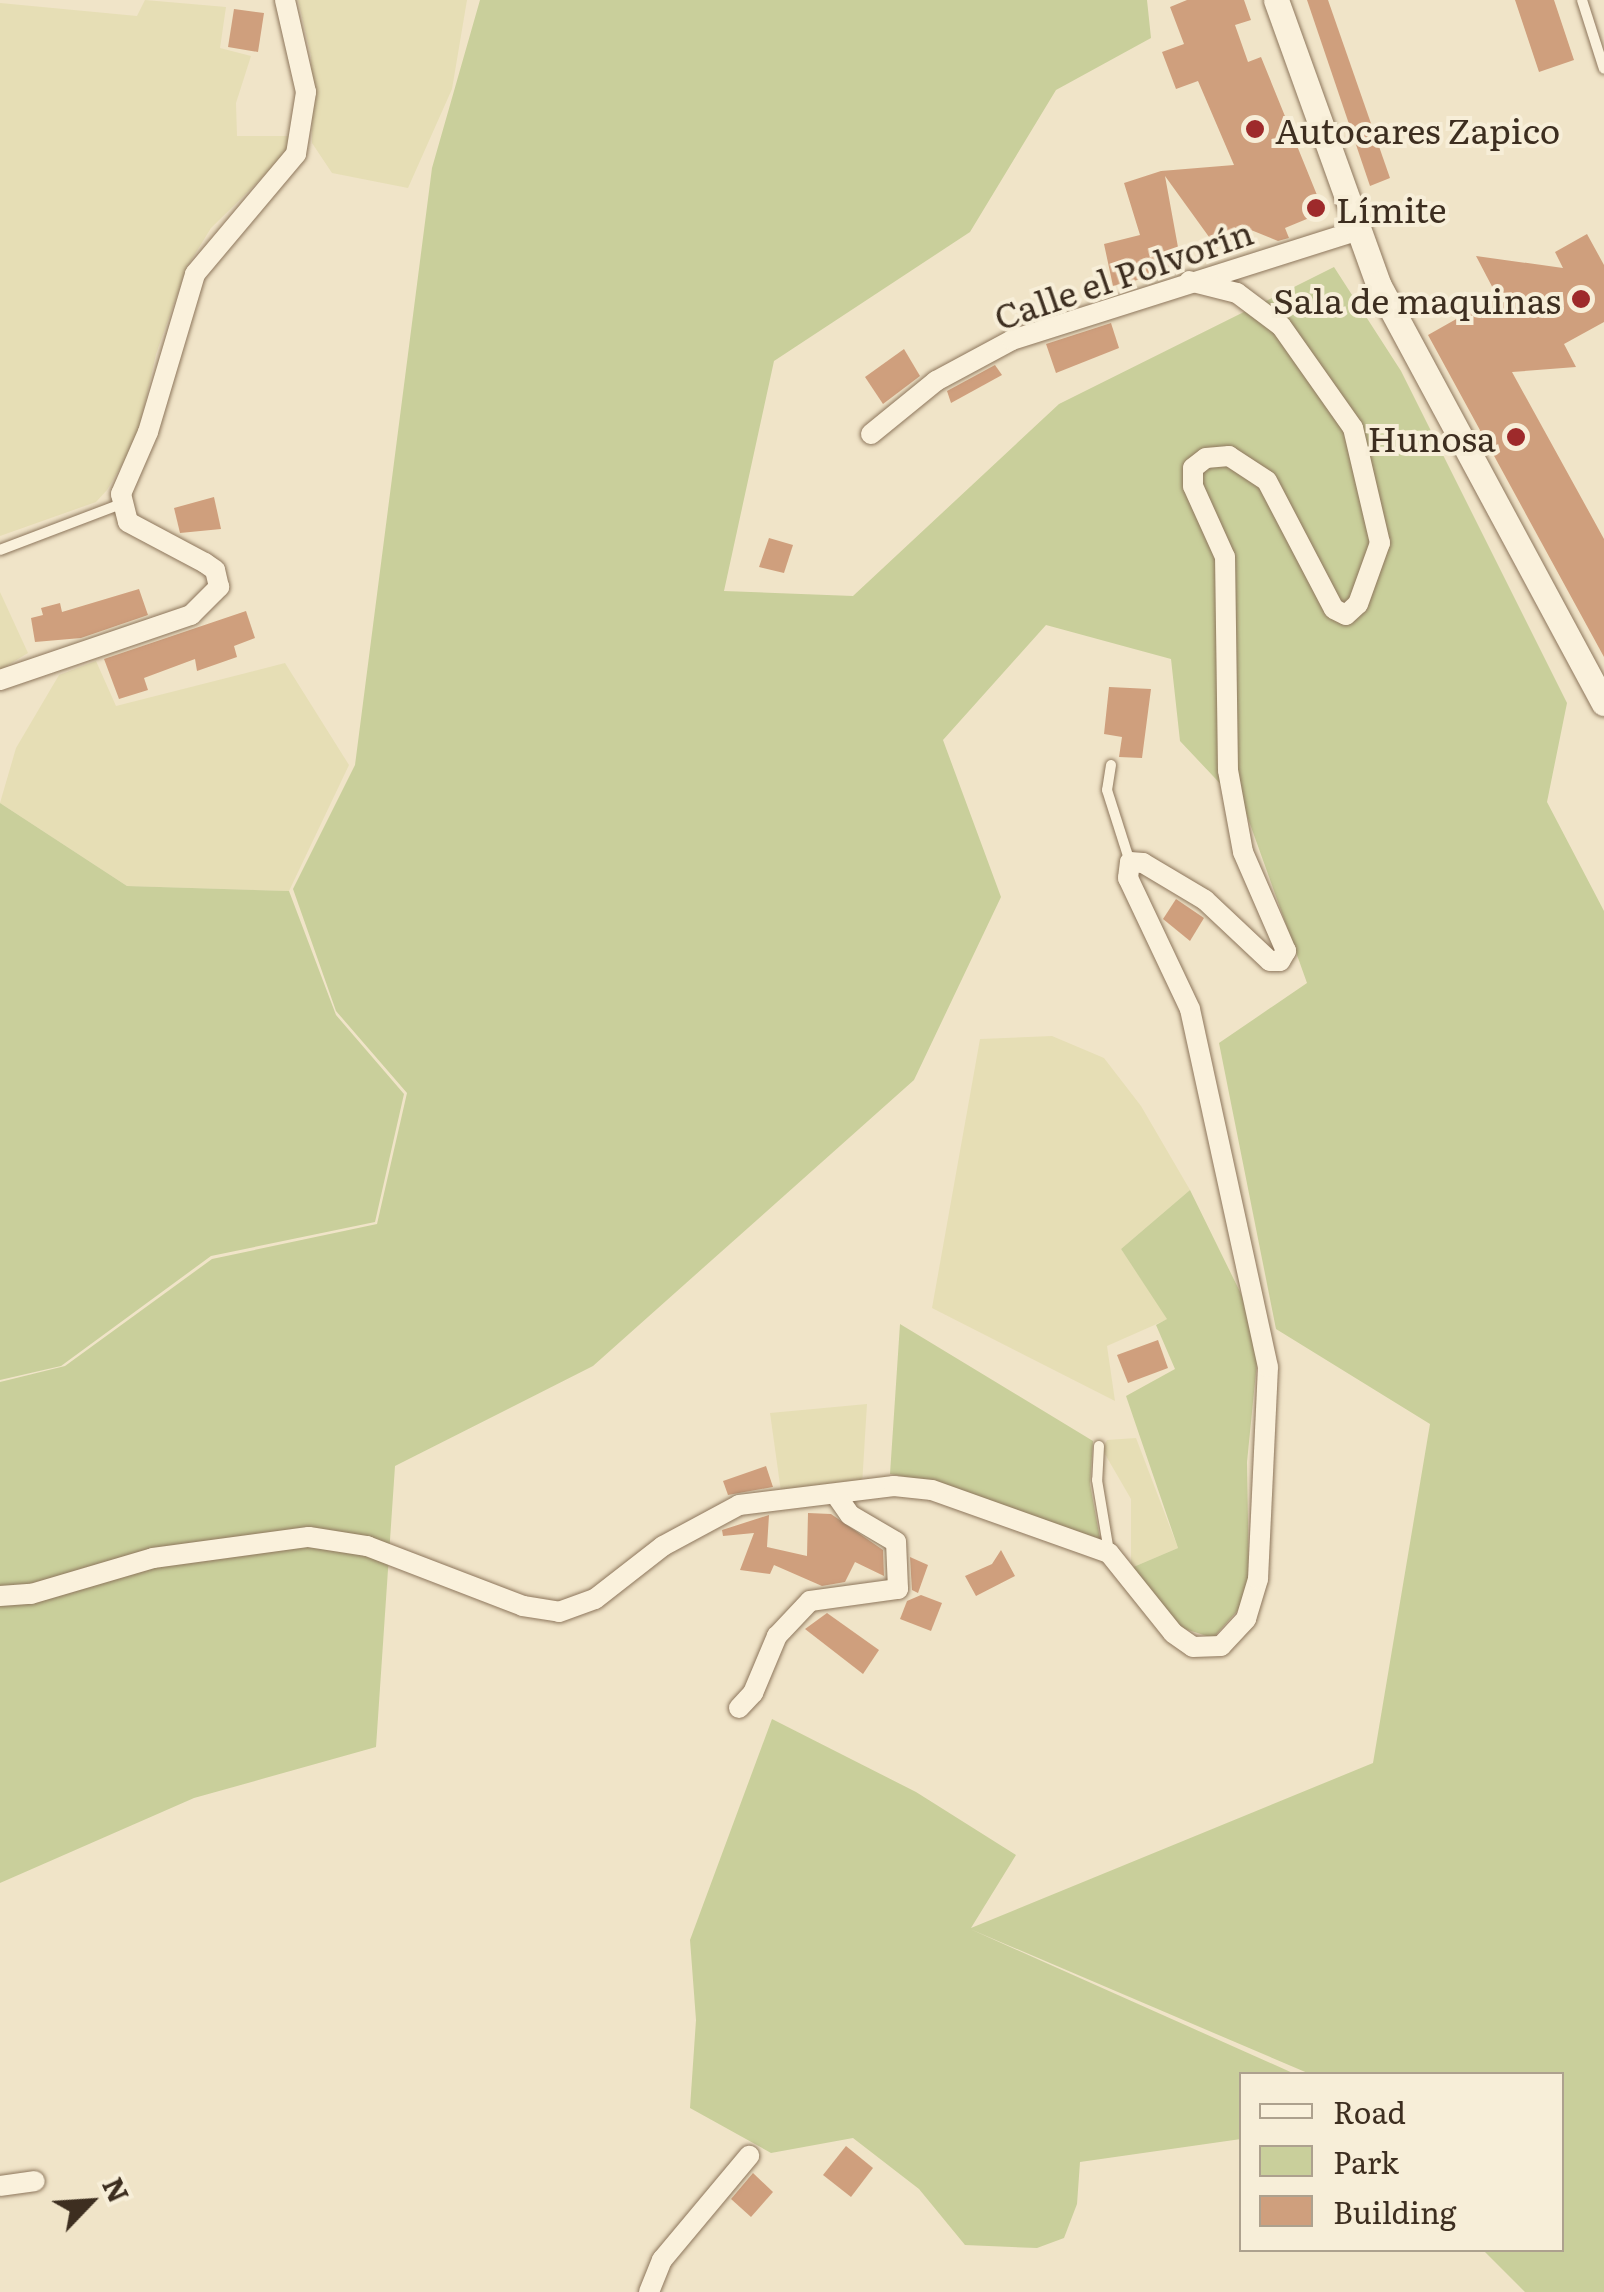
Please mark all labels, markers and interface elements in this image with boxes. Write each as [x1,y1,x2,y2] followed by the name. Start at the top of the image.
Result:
[1275,108,1560,150] place label: Autocares Zapico
[1244,118,1266,140] marker: Autocares Zapico
[1336,187,1447,229] place label: Límite
[1305,197,1327,219] marker: Límite
[988,209,1258,337] street label: Calle el Polvorín
[1273,278,1561,320] place label: Sala de maquinas
[1570,288,1592,310] marker: Sala de maquinas
[1368,416,1496,458] place label: Hunosa
[1505,426,1527,448] marker: Hunosa
[1239,2072,1564,2252] legend
[1333,2089,1406,2133] text: Road
[1333,2139,1399,2183] text: Park
[40,2152,140,2252] north arrow
[93,2170,141,2209] text: N
[1333,2189,1457,2233] text: Building

